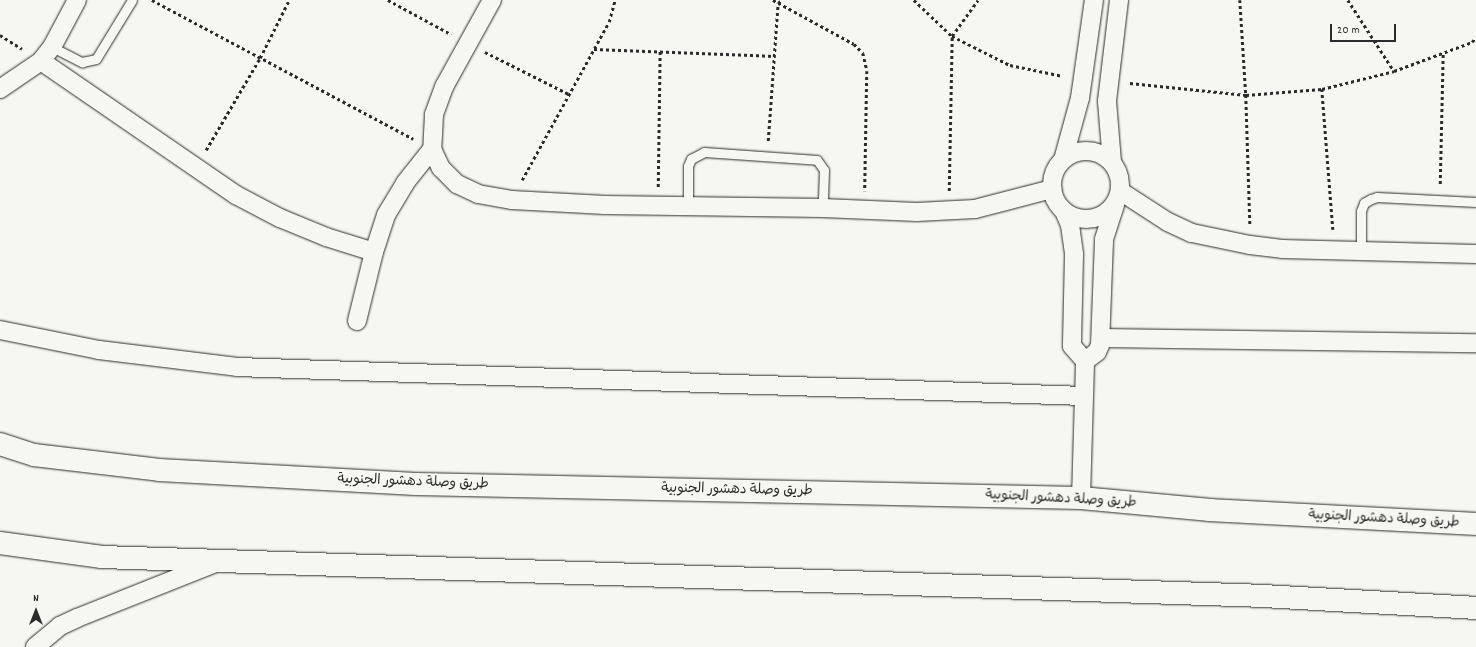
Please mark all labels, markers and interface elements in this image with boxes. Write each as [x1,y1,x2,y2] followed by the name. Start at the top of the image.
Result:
[1332,16,1398,42] scale bar
[1337,22,1360,39] text: 20 m
[337,471,489,493] street label: طريق وصلة دهشور الجنوبية
[661,480,813,500] street label: طريق وصلة دهشور الجنوبية
[985,487,1137,511] street label: طريق وصلة دهشور الجنوبية
[1308,507,1460,531] street label: طريق وصلة دهشور الجنوبية
[16,591,56,631] north arrow
[33,591,39,607] text: N

